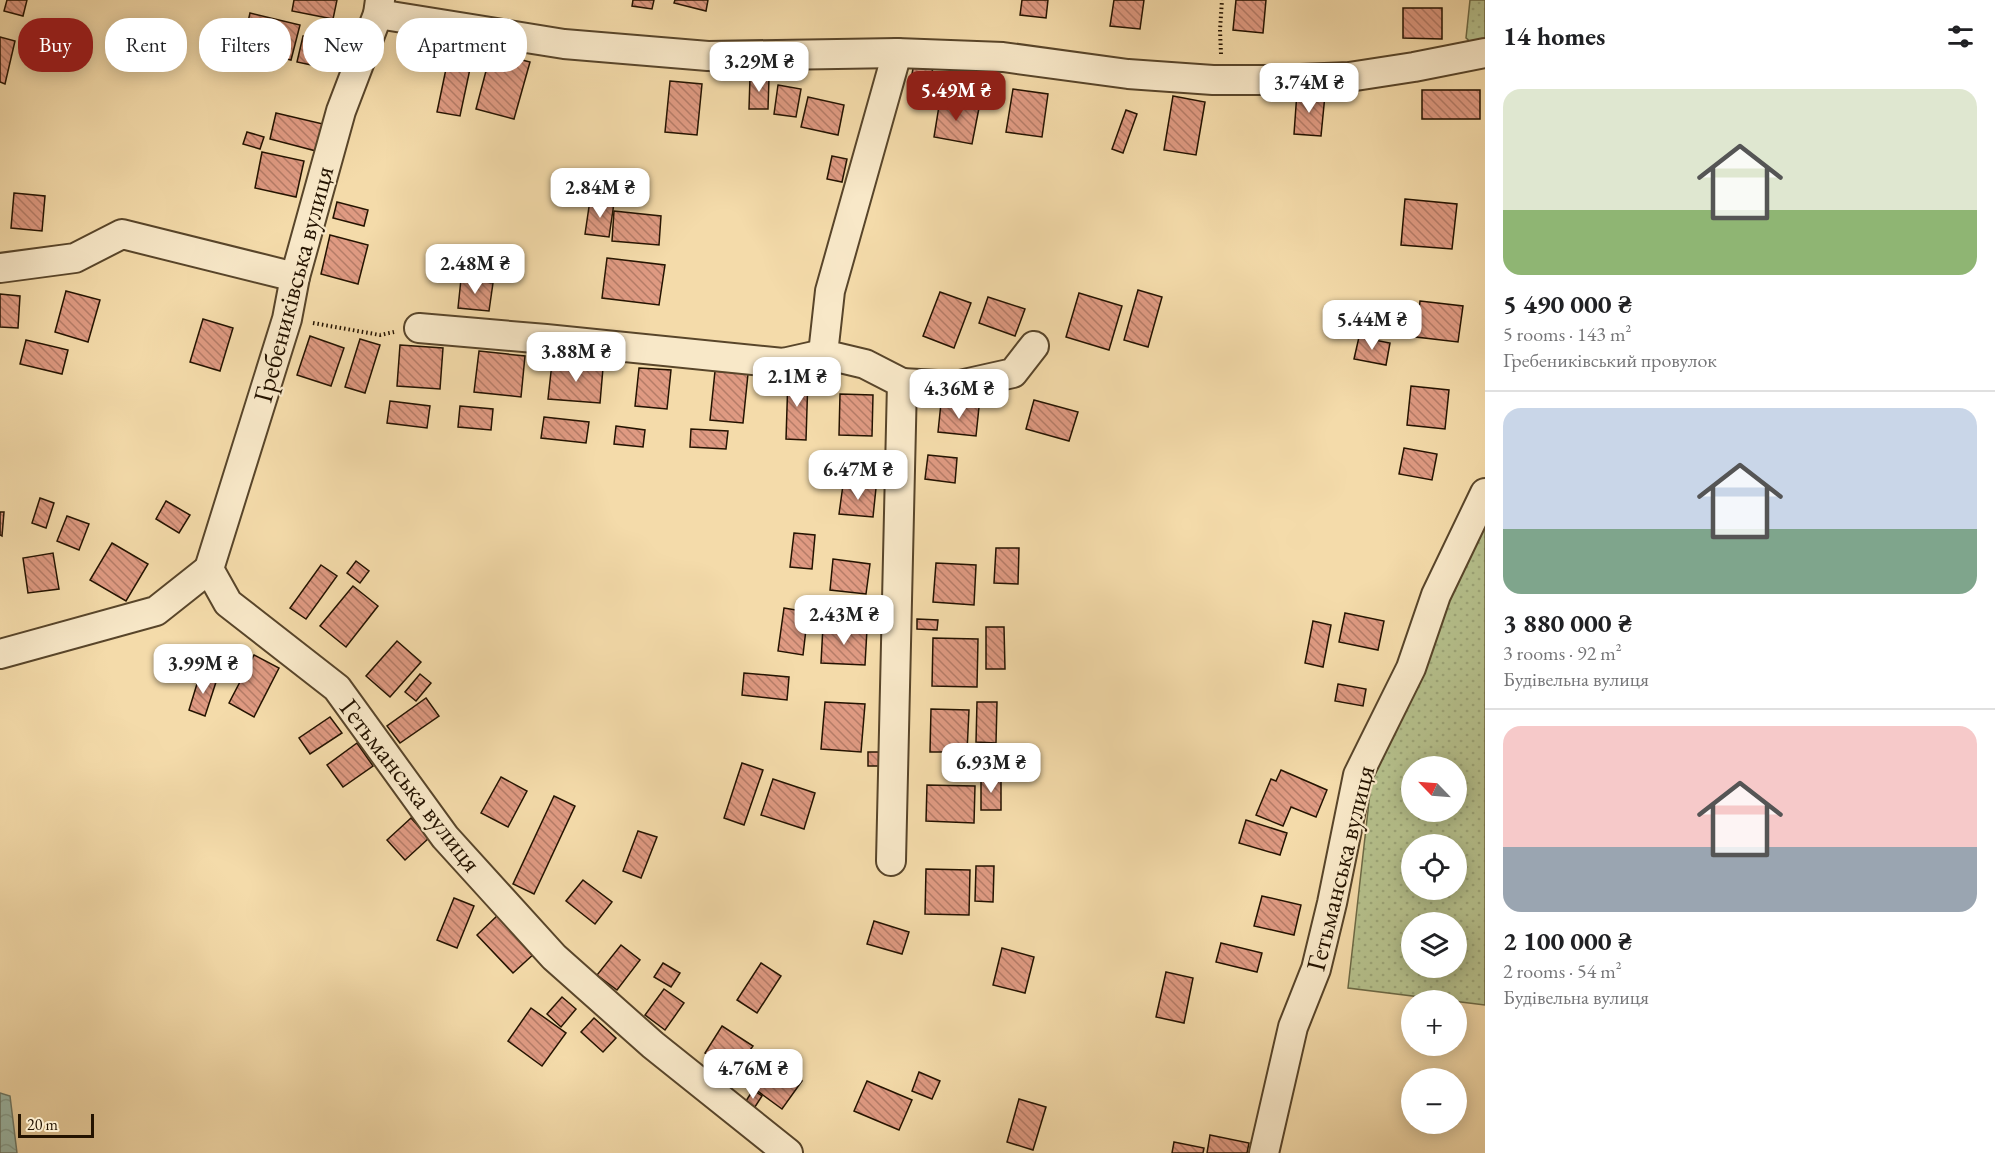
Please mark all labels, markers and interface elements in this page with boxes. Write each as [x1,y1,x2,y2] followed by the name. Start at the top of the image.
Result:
[18,18,93,72] chip: Buy
[105,18,187,72] chip: Rent
[199,18,291,72] chip: Filters
[303,18,384,72] chip: New
[396,18,527,72] chip: Apartment
[1503,19,1605,53] text: 14 homes
[1944,20,1977,53] icon: filters
[704,42,814,93] pin: 3.29M ₴
[724,48,794,74] text: 3.29M ₴
[1254,63,1364,114] pin: 3.74M ₴
[1274,69,1344,95] text: 3.74M ₴
[901,71,1011,122] pin: 5.49M ₴
[921,77,991,103] text: 5.49M ₴
[1686,128,1794,236] icon: home
[245,162,341,406] street label: Гребениківська вулиця
[545,168,655,219] pin: 2.84M ₴
[565,174,635,200] text: 2.84M ₴
[420,244,530,295] pin: 2.48M ₴
[440,250,510,276] text: 2.48M ₴
[1503,287,1632,321] text: 5 490 000 ₴
[1317,300,1427,351] pin: 5.44M ₴
[1337,306,1407,332] text: 5.44M ₴
[1503,321,1631,347] text: 5 rooms · 143 m²
[521,332,631,383] pin: 3.88M ₴
[541,338,611,364] text: 3.88M ₴
[1503,347,1717,373] text: Гребениківський провулок
[748,357,846,408] pin: 2.1M ₴
[767,363,827,389] text: 2.1M ₴
[904,369,1014,420] pin: 4.36M ₴
[924,375,994,401] text: 4.36M ₴
[1686,447,1794,555] icon: home
[803,450,913,501] pin: 6.47M ₴
[823,456,893,482] text: 6.47M ₴
[789,595,899,646] pin: 2.43M ₴
[809,601,879,627] text: 2.43M ₴
[1503,606,1632,640] text: 3 880 000 ₴
[1503,640,1622,666] text: 3 rooms · 92 m²
[148,644,258,695] pin: 3.99M ₴
[168,650,238,676] text: 3.99M ₴
[1503,666,1649,692] text: Будівельна вулиця
[332,691,490,879] street label: Гетьманська вулиця
[936,743,1046,794] pin: 6.93M ₴
[956,749,1026,775] text: 6.93M ₴
[1401,756,1467,822] north arrow
[1401,756,1467,1134] map controls
[1298,761,1382,975] street label: Гетьманська вулиця
[1686,765,1794,873] icon: home
[1401,834,1467,900] button: locate
[1401,912,1467,978] button: layers
[1503,924,1632,958] text: 2 100 000 ₴
[1503,958,1622,984] text: 2 rooms · 54 m²
[1503,984,1649,1010] text: Будівельна вулиця
[1401,990,1467,1056] button: +
[698,1049,808,1100] pin: 4.76M ₴
[718,1055,788,1081] text: 4.76M ₴
[1401,1068,1467,1134] button: −
[18,1111,94,1138] scale bar
[27,1114,58,1135] text: 20 m

